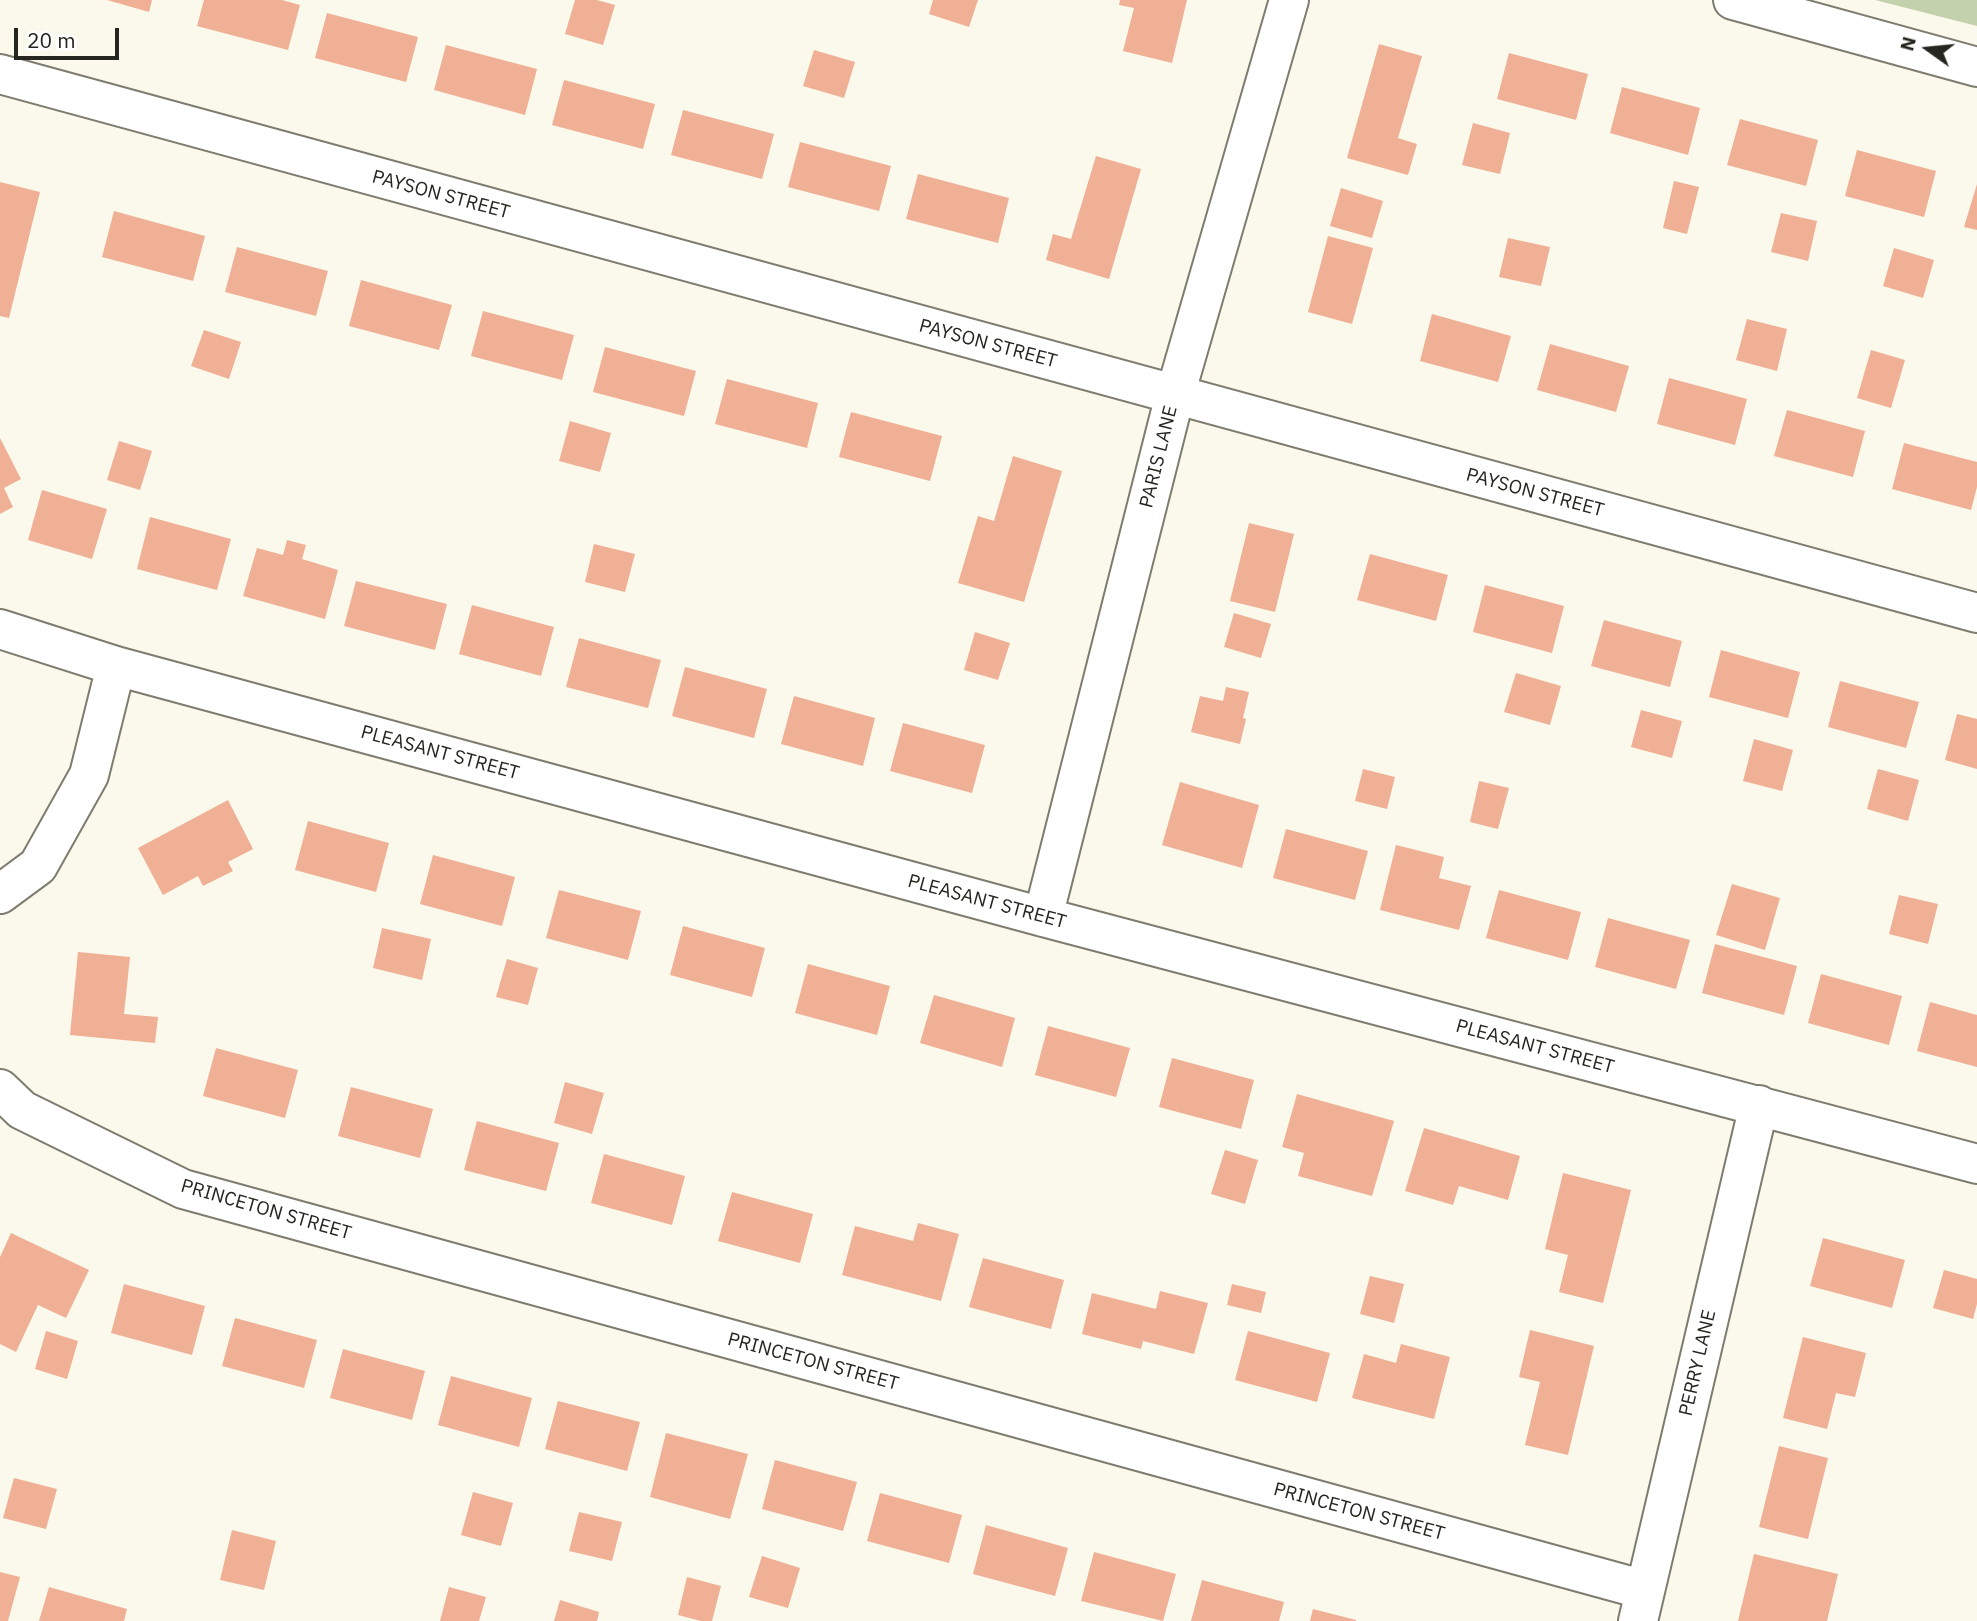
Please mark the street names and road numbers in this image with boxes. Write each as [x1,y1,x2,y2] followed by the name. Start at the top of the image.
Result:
[370,166,512,224] street label: PAYSON STREET
[917,315,1059,373] street label: PAYSON STREET
[1135,403,1183,511] street label: PARIS LANE
[1464,464,1606,522] street label: PAYSON STREET
[358,721,522,785] street label: PLEASANT STREET
[905,870,1069,934] street label: PLEASANT STREET
[1453,1015,1617,1079] street label: PLEASANT STREET
[178,1175,354,1245] street label: PRINCETON STREET
[1675,1308,1721,1418] street label: PERRY LANE
[725,1328,901,1396] street label: PRINCETON STREET
[1271,1478,1447,1546] street label: PRINCETON STREET

